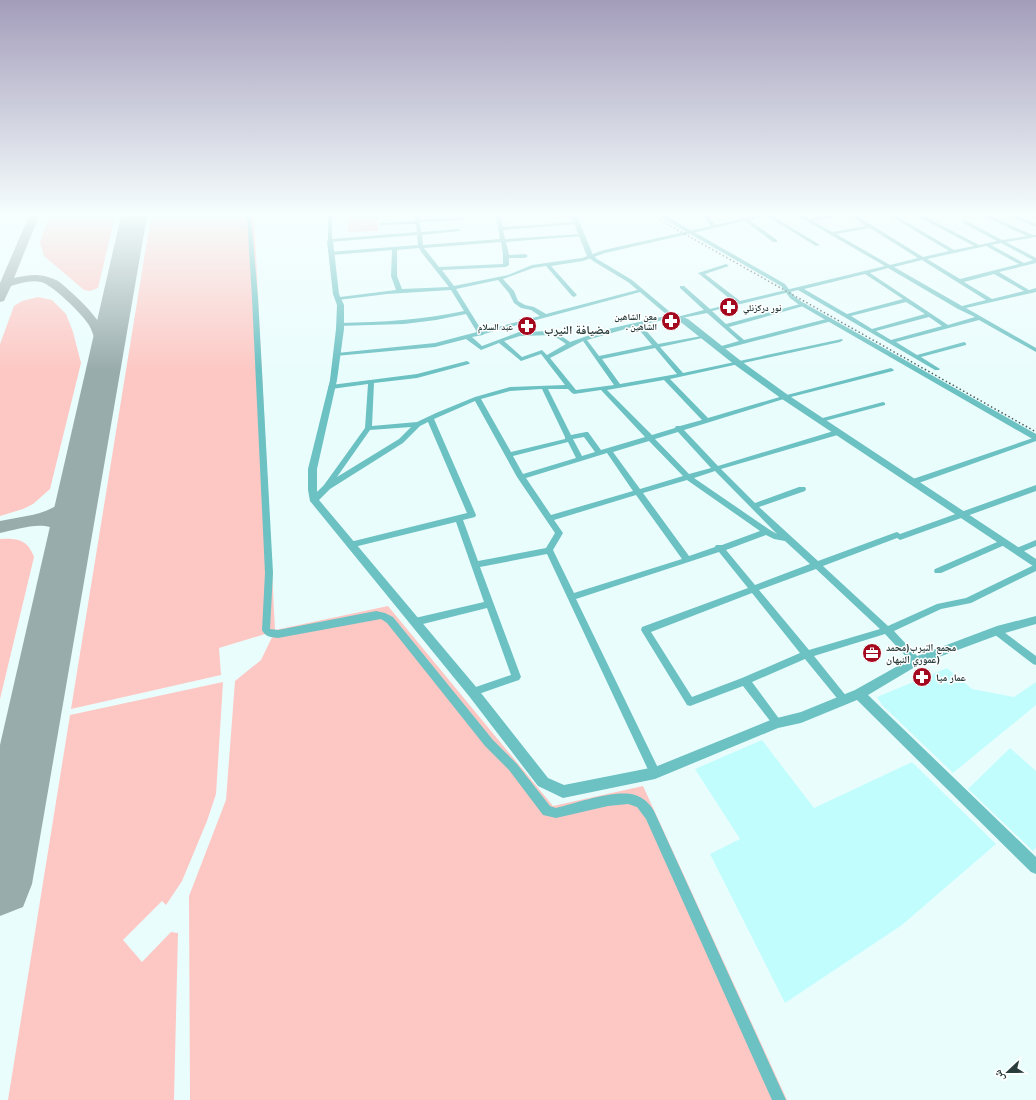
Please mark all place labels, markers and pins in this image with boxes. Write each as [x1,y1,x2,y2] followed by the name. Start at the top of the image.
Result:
[718,296,740,318] pharmacy icon: نور دركزنلي
[743,302,782,315] place label: نور دركزنلي
[660,310,682,332] pharmacy icon: معن الشاهين . الشاهين
[614,311,657,333] place label: معن الشاهين . الشاهين
[516,315,538,337] pharmacy icon: عبد السلام
[478,321,513,334] place label: عبد السلام
[886,641,957,667] place label: مجمع النيرب(محمد عموري النبهان)
[861,642,883,664] office icon: مجمع النيرب(محمد عموري النبهان)
[911,666,933,688] pharmacy icon: عمار ميا
[936,671,966,684] place label: عمار ميا

